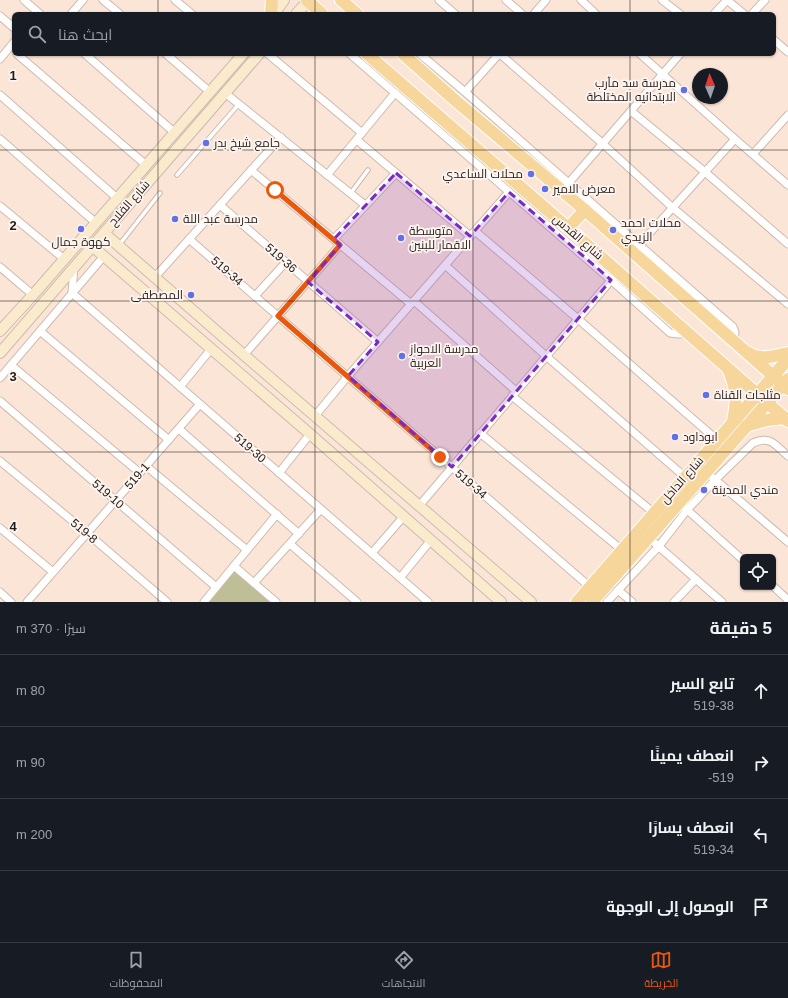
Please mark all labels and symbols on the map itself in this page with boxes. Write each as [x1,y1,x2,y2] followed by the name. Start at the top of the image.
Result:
[9,68,17,83] text: 1
[692,68,728,104] north arrow
[587,76,676,104] place label: مدرسة سد مآرب الابتدائيه المختلطة
[679,85,689,95] marker: مدرسة سد مآرب الابتدائيه المختلطة
[213,136,280,151] place label: جامع شيخ بدر
[201,138,211,148] marker: جامع شيخ بدر
[443,167,523,184] place label: محلات الساعدي
[526,169,536,179] marker: محلات الساعدي
[105,177,153,229] street label: شارع الفلاح
[266,181,284,199] route start
[552,182,615,196] place label: معرض الامير
[540,184,550,194] marker: معرض الامير
[549,211,606,263] street label: شارع القدس
[183,212,258,226] place label: مدرسة عبد اللة
[170,214,180,224] marker: مدرسة عبد اللة
[621,216,681,247] place label: محلات احمد الزيدي
[9,218,17,233] text: 2
[76,224,86,234] marker: كهوة جمال
[409,224,471,252] place label: متوسطة الاقمار للبنين
[608,225,618,235] marker: محلات احمد الزيدي
[396,233,406,243] marker: متوسطة الاقمار للبنين
[52,235,111,249] place label: كهوة جمال
[262,240,300,276] street label: 519-36
[208,253,246,289] street label: 519-34
[131,288,183,302] place label: المصطفى
[186,290,196,300] marker: المصطفى
[409,342,478,370] place label: مدرسة الاحواز العربية
[397,351,407,361] marker: مدرسة الاحواز العربية
[9,369,17,384] text: 3
[714,388,781,402] place label: مثلجات القناة
[701,390,711,400] marker: مثلجات القناة
[231,430,269,466] street label: 519-30
[683,430,718,444] place label: ابوداود
[670,432,680,442] marker: ابوداود
[431,448,449,466] route end
[658,454,707,507] street label: شارع الداخل
[122,460,153,492] street label: 519-1
[452,466,490,502] street label: 519-34
[89,476,127,512] street label: 519-10
[712,483,778,500] place label: مندي المدينة
[699,485,709,495] marker: مندي المدينة
[68,516,101,546] street label: 519-8
[9,519,17,534] text: 4

